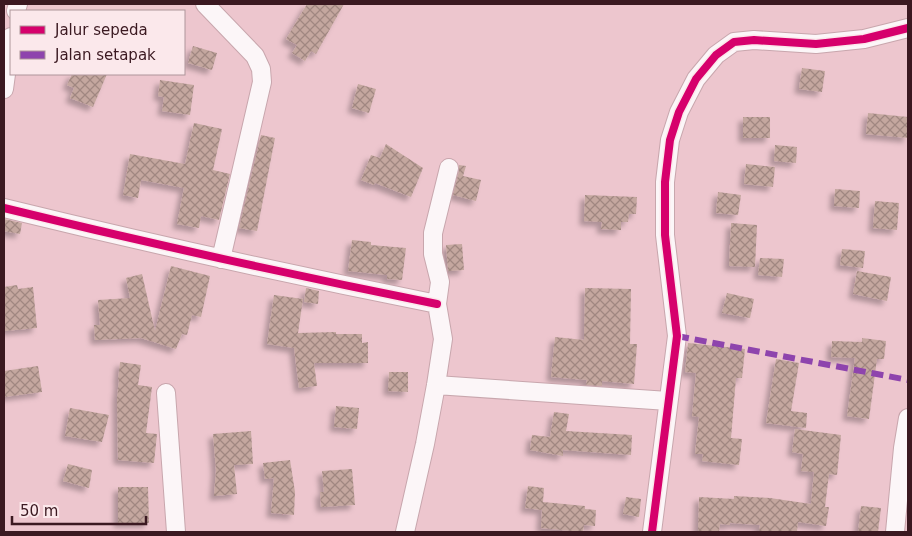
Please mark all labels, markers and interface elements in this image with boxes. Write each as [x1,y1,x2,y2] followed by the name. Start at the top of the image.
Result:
[10,10,185,75] legend
[54,21,148,39] text: Jalur sepeda
[54,46,156,64] text: Jalan setapak
[12,494,146,526] scale bar
[20,502,58,520] text: 50 m

